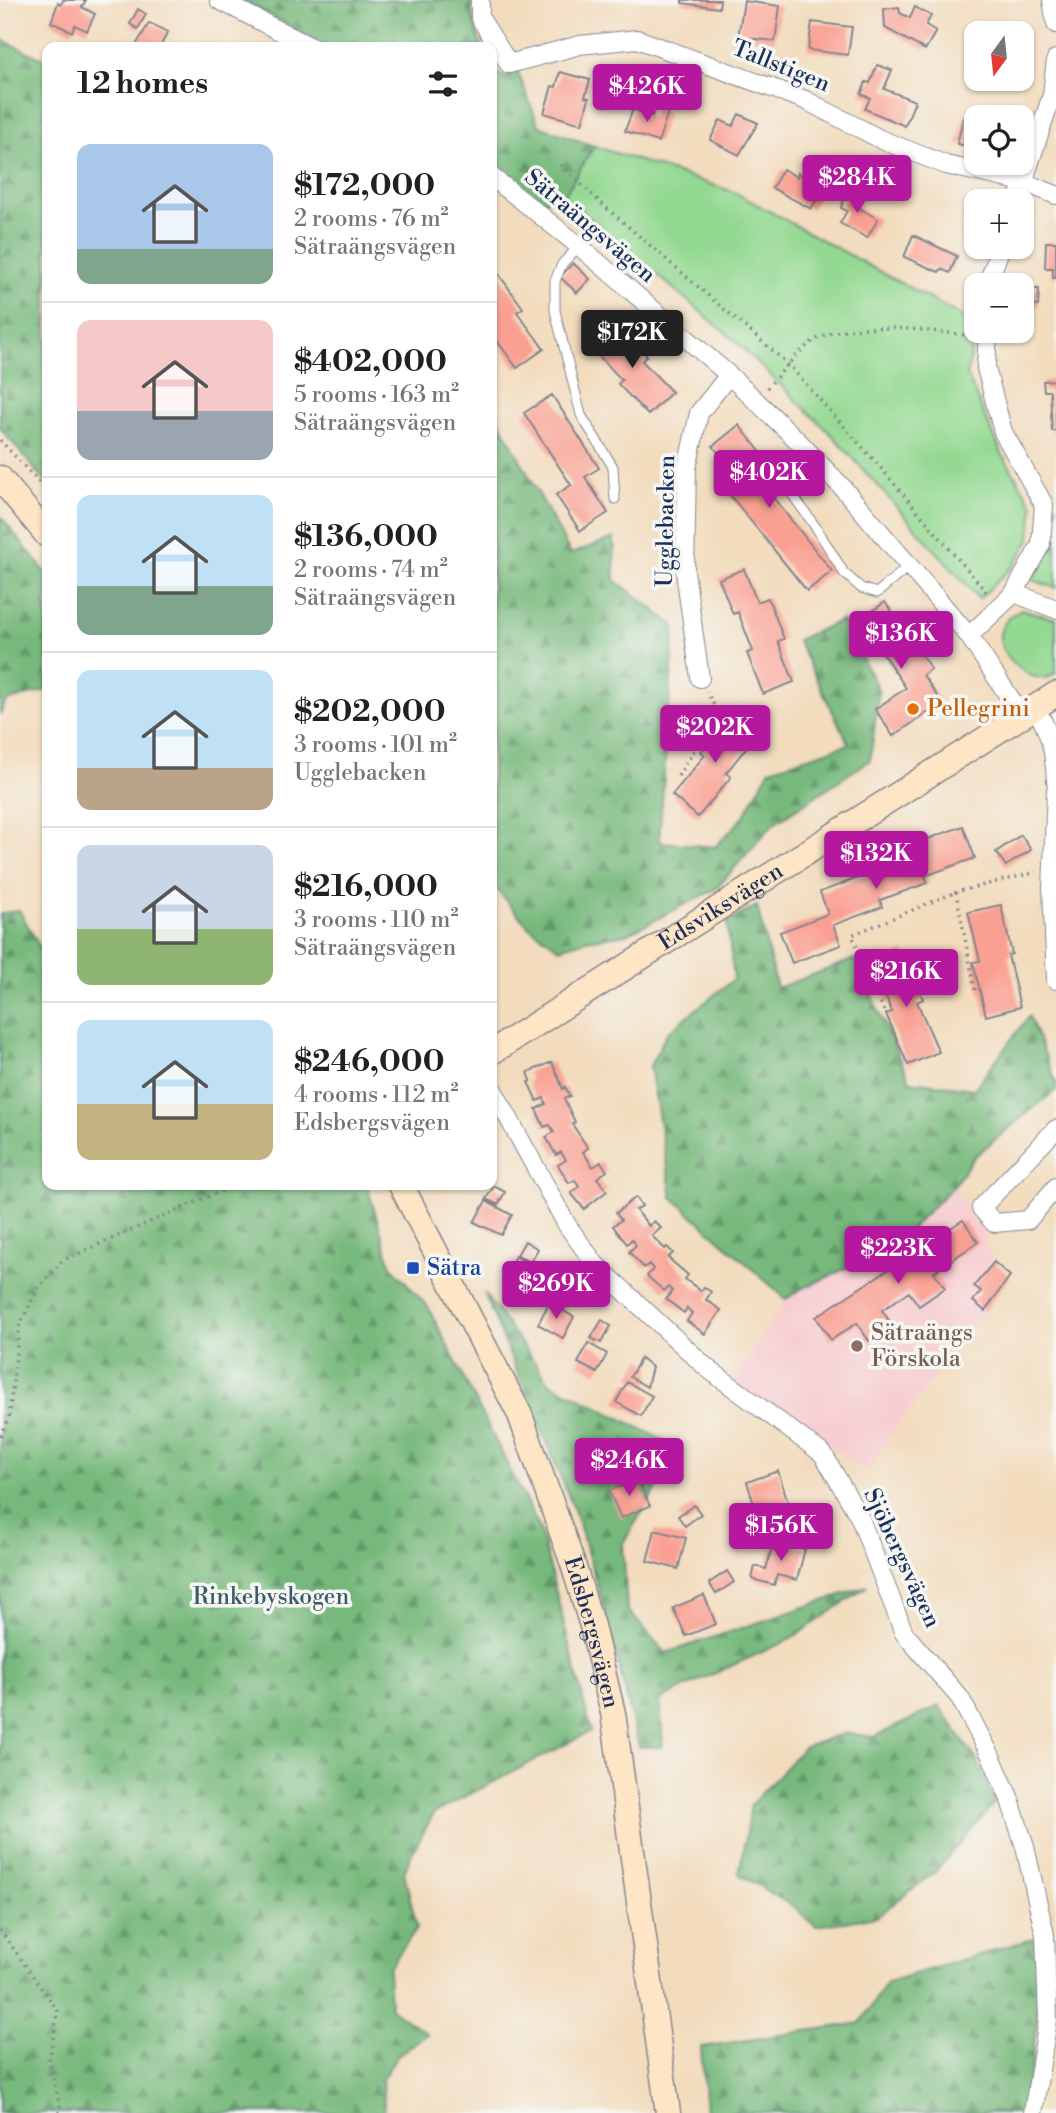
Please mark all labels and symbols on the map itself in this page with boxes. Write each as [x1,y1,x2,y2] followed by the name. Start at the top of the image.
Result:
[964,21,1034,91] north arrow
[728,34,834,98] street label: Tallstigen
[598,64,696,124] pin: $426K
[808,156,906,215] pin: $284K
[519,163,661,289] street label: Sätraängsvägen
[583,310,681,370] pin: $172K
[720,450,818,510] pin: $402K
[651,454,681,587] street label: Ugglebacken
[852,612,950,671] pin: $136K
[927,695,1030,723] place label: Pellegrini
[905,701,921,717] marker: Pellegrini
[666,706,764,765] pin: $202K
[827,832,925,891] pin: $132K
[653,857,789,957] street label: Edsviksvägen
[857,950,955,1009] pin: $216K
[849,1226,947,1286] pin: $223K
[427,1254,482,1282] place label: Sätra
[405,1260,421,1276] marker: Sätra
[507,1262,605,1321] pin: $269K
[871,1319,973,1373] place label: Sätraängs Förskola
[849,1338,865,1354] marker: Sätraängs Förskola
[580,1438,678,1498] pin: $246K
[857,1484,947,1632] street label: Sjöbergsvägen
[732,1504,830,1563] pin: $156K
[558,1553,625,1711] street label: Edsbergsvägen
[193,1583,349,1611] park label: Rinkebyskogen

